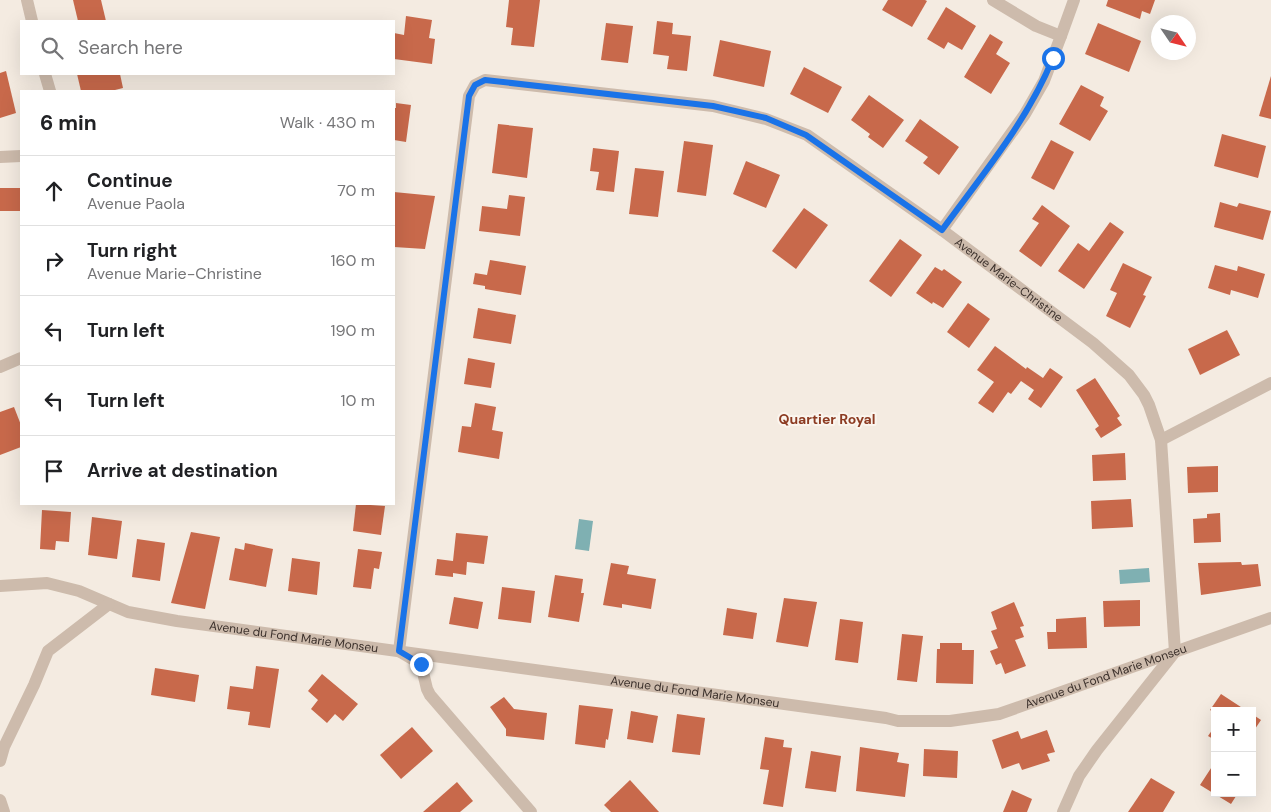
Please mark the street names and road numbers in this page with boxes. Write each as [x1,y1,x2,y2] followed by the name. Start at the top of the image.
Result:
[951,234,1066,326] street label: Avenue Marie-Christine
[208,617,379,656] street label: Avenue du Fond Marie Monseu
[1023,640,1189,712] street label: Avenue du Fond Marie Monseu
[609,672,781,711] street label: Avenue du Fond Marie Monseu

